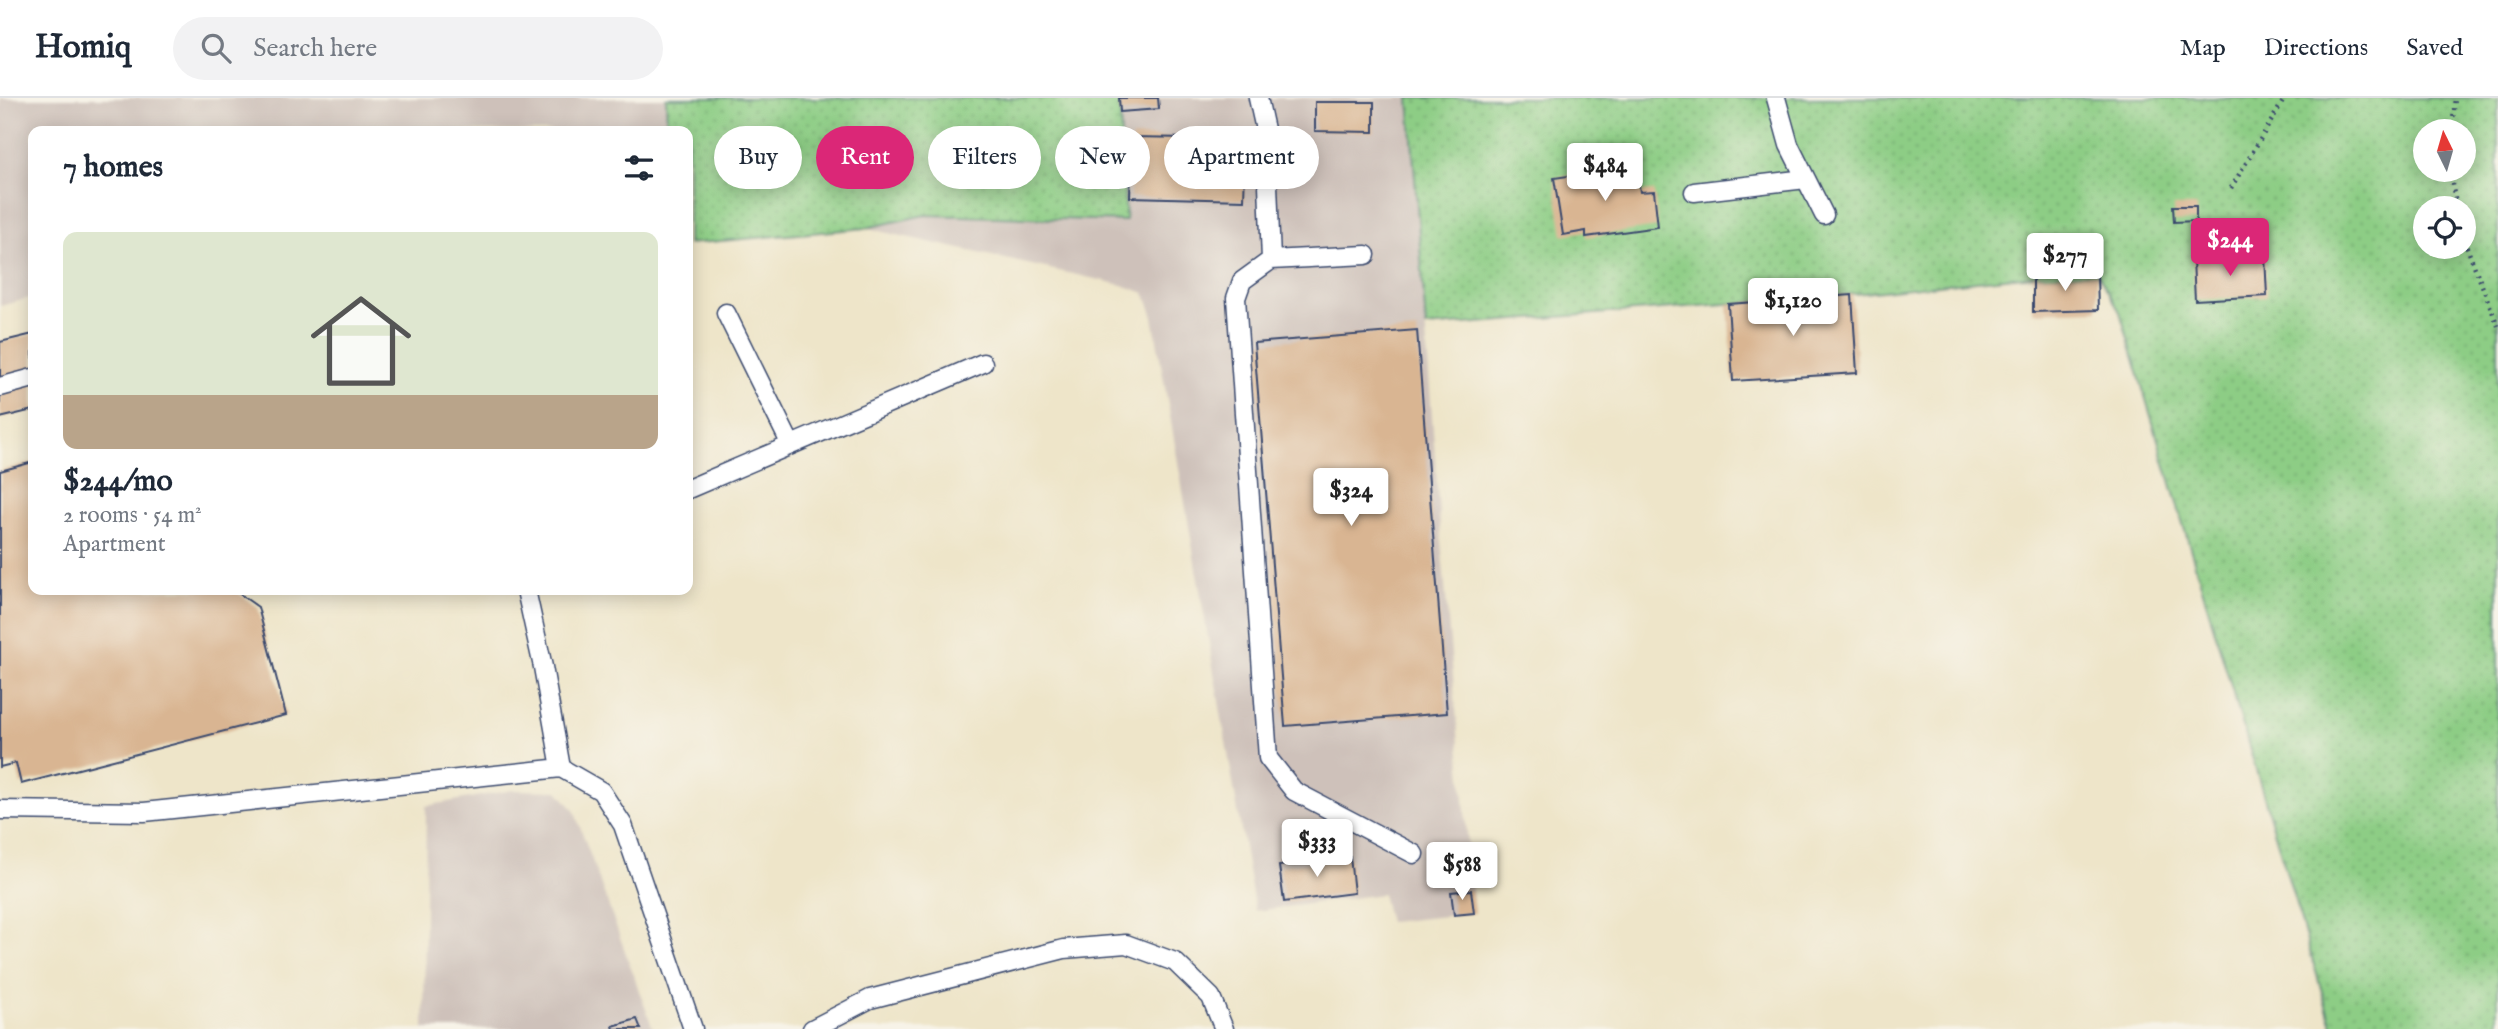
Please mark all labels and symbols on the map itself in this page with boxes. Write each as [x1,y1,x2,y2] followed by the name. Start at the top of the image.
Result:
[2413,119,2476,182] north arrow
[1564,144,1646,203] pin: $484
[2189,218,2271,278] pin: $244
[2024,234,2106,293] pin: $277
[1736,278,1850,338] pin: $1,120
[1310,468,1392,528] pin: $324
[1276,820,1358,879] pin: $333
[1421,842,1503,902] pin: $588

